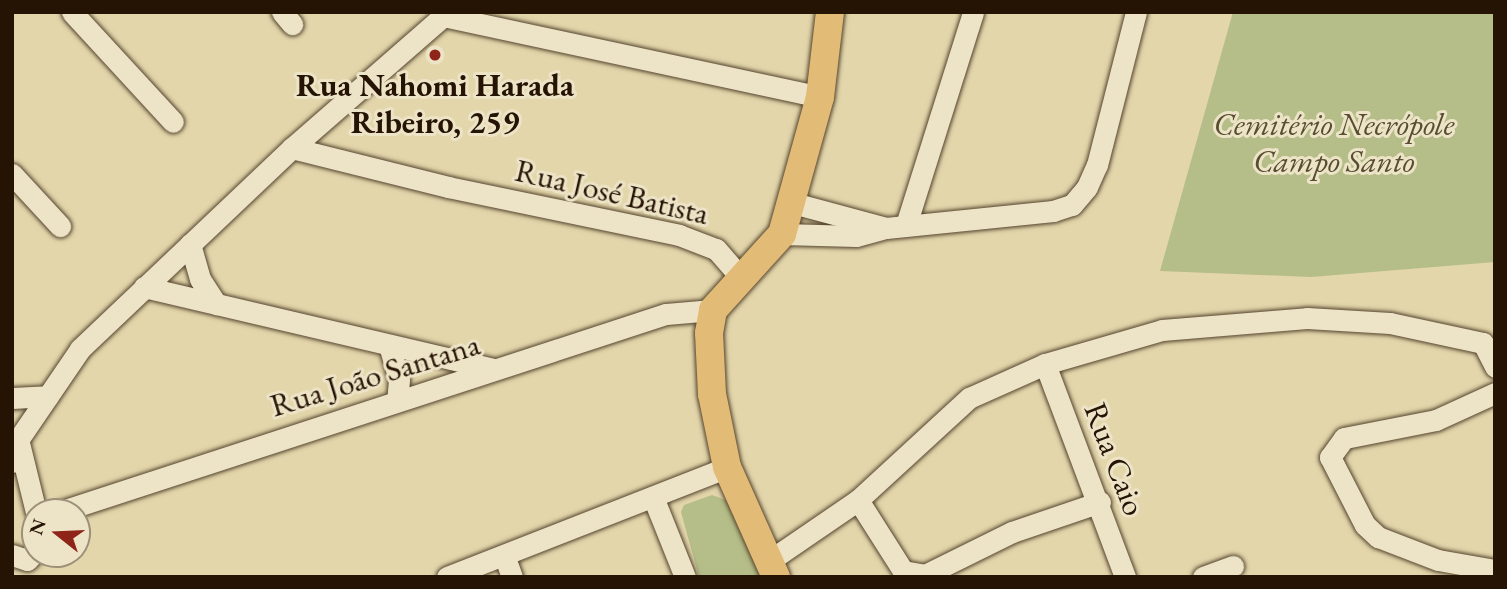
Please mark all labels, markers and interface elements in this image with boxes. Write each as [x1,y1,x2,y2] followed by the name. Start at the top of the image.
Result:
[427,47,443,63] marker: Rua Nahomi Harada Ribeiro, 259
[296,67,574,142] place label: Rua Nahomi Harada Ribeiro, 259
[1214,106,1454,181] park label: Cemitério Necrópole Campo Santo
[512,151,712,233] street label: Rua José Batista
[266,325,484,425] street label: Rua João Santana
[1076,397,1154,521] street label: Rua Caio
[21,498,91,568] north arrow
[23,516,52,538] text: N

